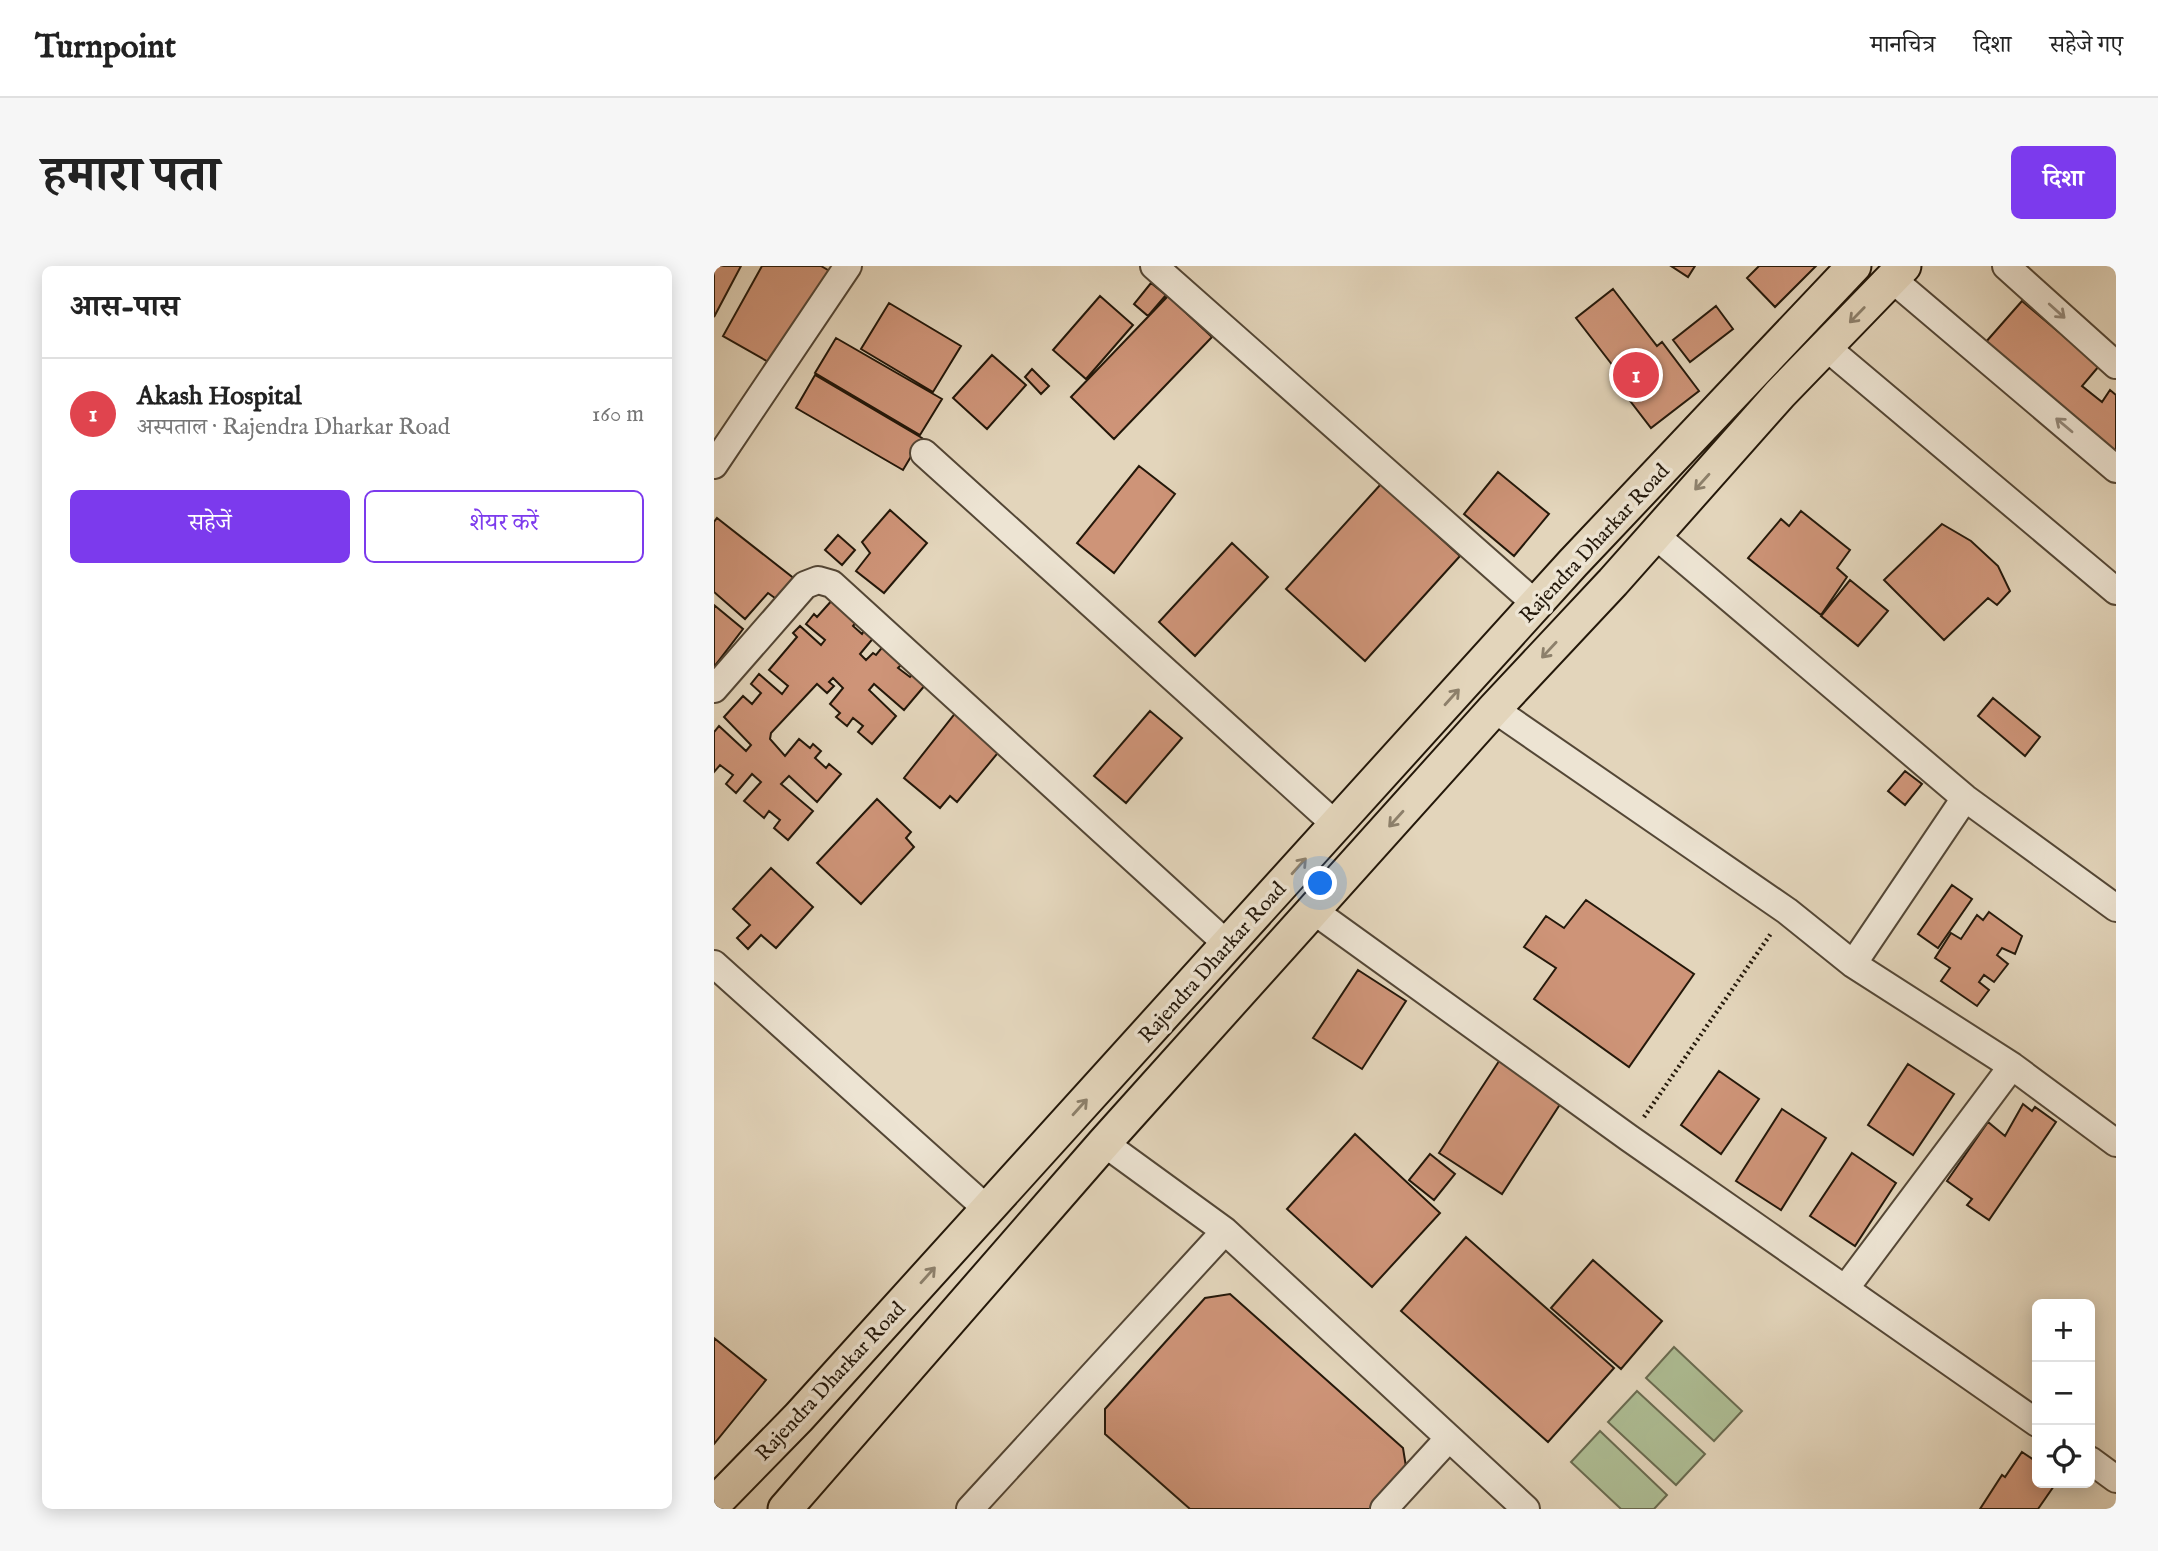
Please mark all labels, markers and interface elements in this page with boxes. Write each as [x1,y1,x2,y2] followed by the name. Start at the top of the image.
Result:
[35,27,176,69] text: Turnpoint
[1870,30,1935,61] text: मानचित्र
[1973,30,2012,61] text: दिशा
[2050,30,2123,61] text: सहेजे गए
[42,146,219,208] text: हमारा पता
[2011,146,2116,219] button: दिशा
[70,289,179,327] text: आस-पास
[2048,302,2065,319] one-way arrow
[1848,306,1865,323] one-way arrow
[1613,349,1659,401] pin: 1
[137,380,302,413] text: Akash Hospital
[89,400,97,429] text: 1
[592,400,644,429] text: 160 m
[137,413,450,442] text: अस्पताल · Rajendra Dharkar Road
[2055,417,2073,433] one-way arrow
[1514,458,1676,629] street label: Rajendra Dharkar Road
[1694,473,1710,491] one-way arrow
[70,490,350,563] button: सहेजें
[364,490,644,563] button: शेयर करें
[1541,641,1558,658] one-way arrow
[1444,689,1460,707] one-way arrow
[1388,810,1404,828] one-way arrow
[1291,857,1307,875] one-way arrow
[1303,866,1337,900] your location
[1133,876,1293,1049] street label: Rajendra Dharkar Road
[1072,1099,1089,1116] one-way arrow
[919,1267,936,1284] one-way arrow
[750,1296,912,1467] street label: Rajendra Dharkar Road
[2032,1299,2095,1488] map controls
[2032,1299,2095,1362] button: +
[2032,1362,2095,1425] button: −
[2032,1425,2095,1488] button: locate

